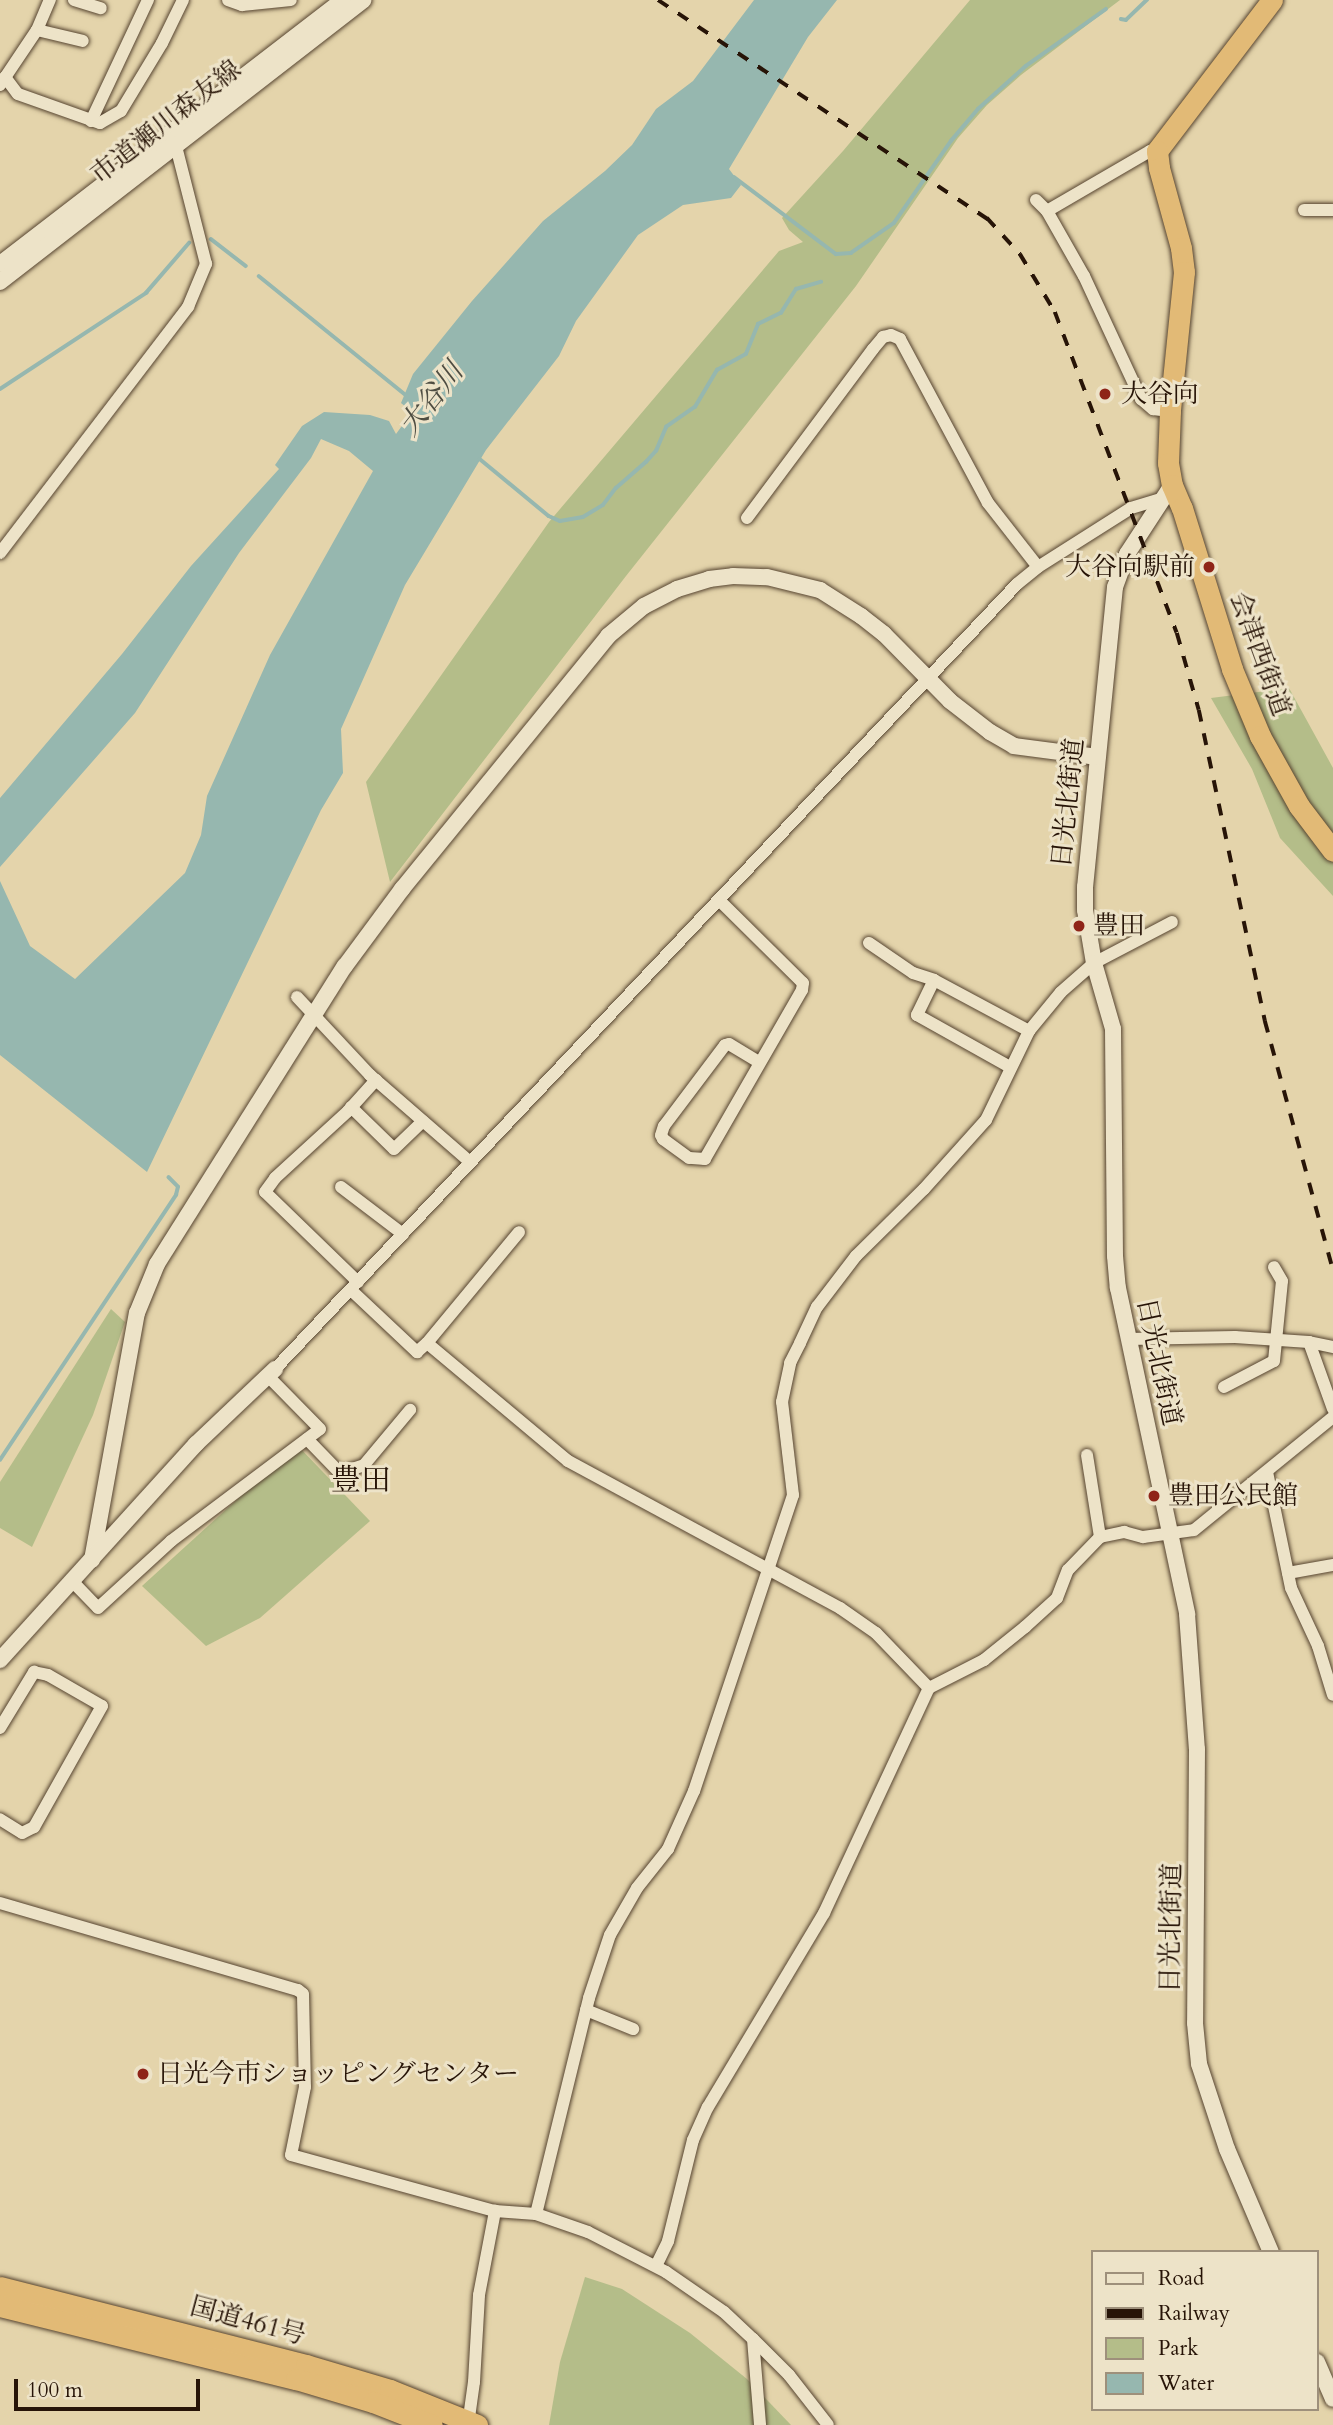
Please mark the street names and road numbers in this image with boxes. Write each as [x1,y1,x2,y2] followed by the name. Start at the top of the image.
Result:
[85,54,247,190] street label: 市道瀬川森友線
[1223,588,1297,720] street label: 会津西街道
[1046,737,1090,869] street label: 日光北街道
[1130,1295,1188,1429] street label: 日光北街道
[1154,1863,1188,1993] street label: 日光北街道
[187,2291,309,2351] street label: 国道461号

